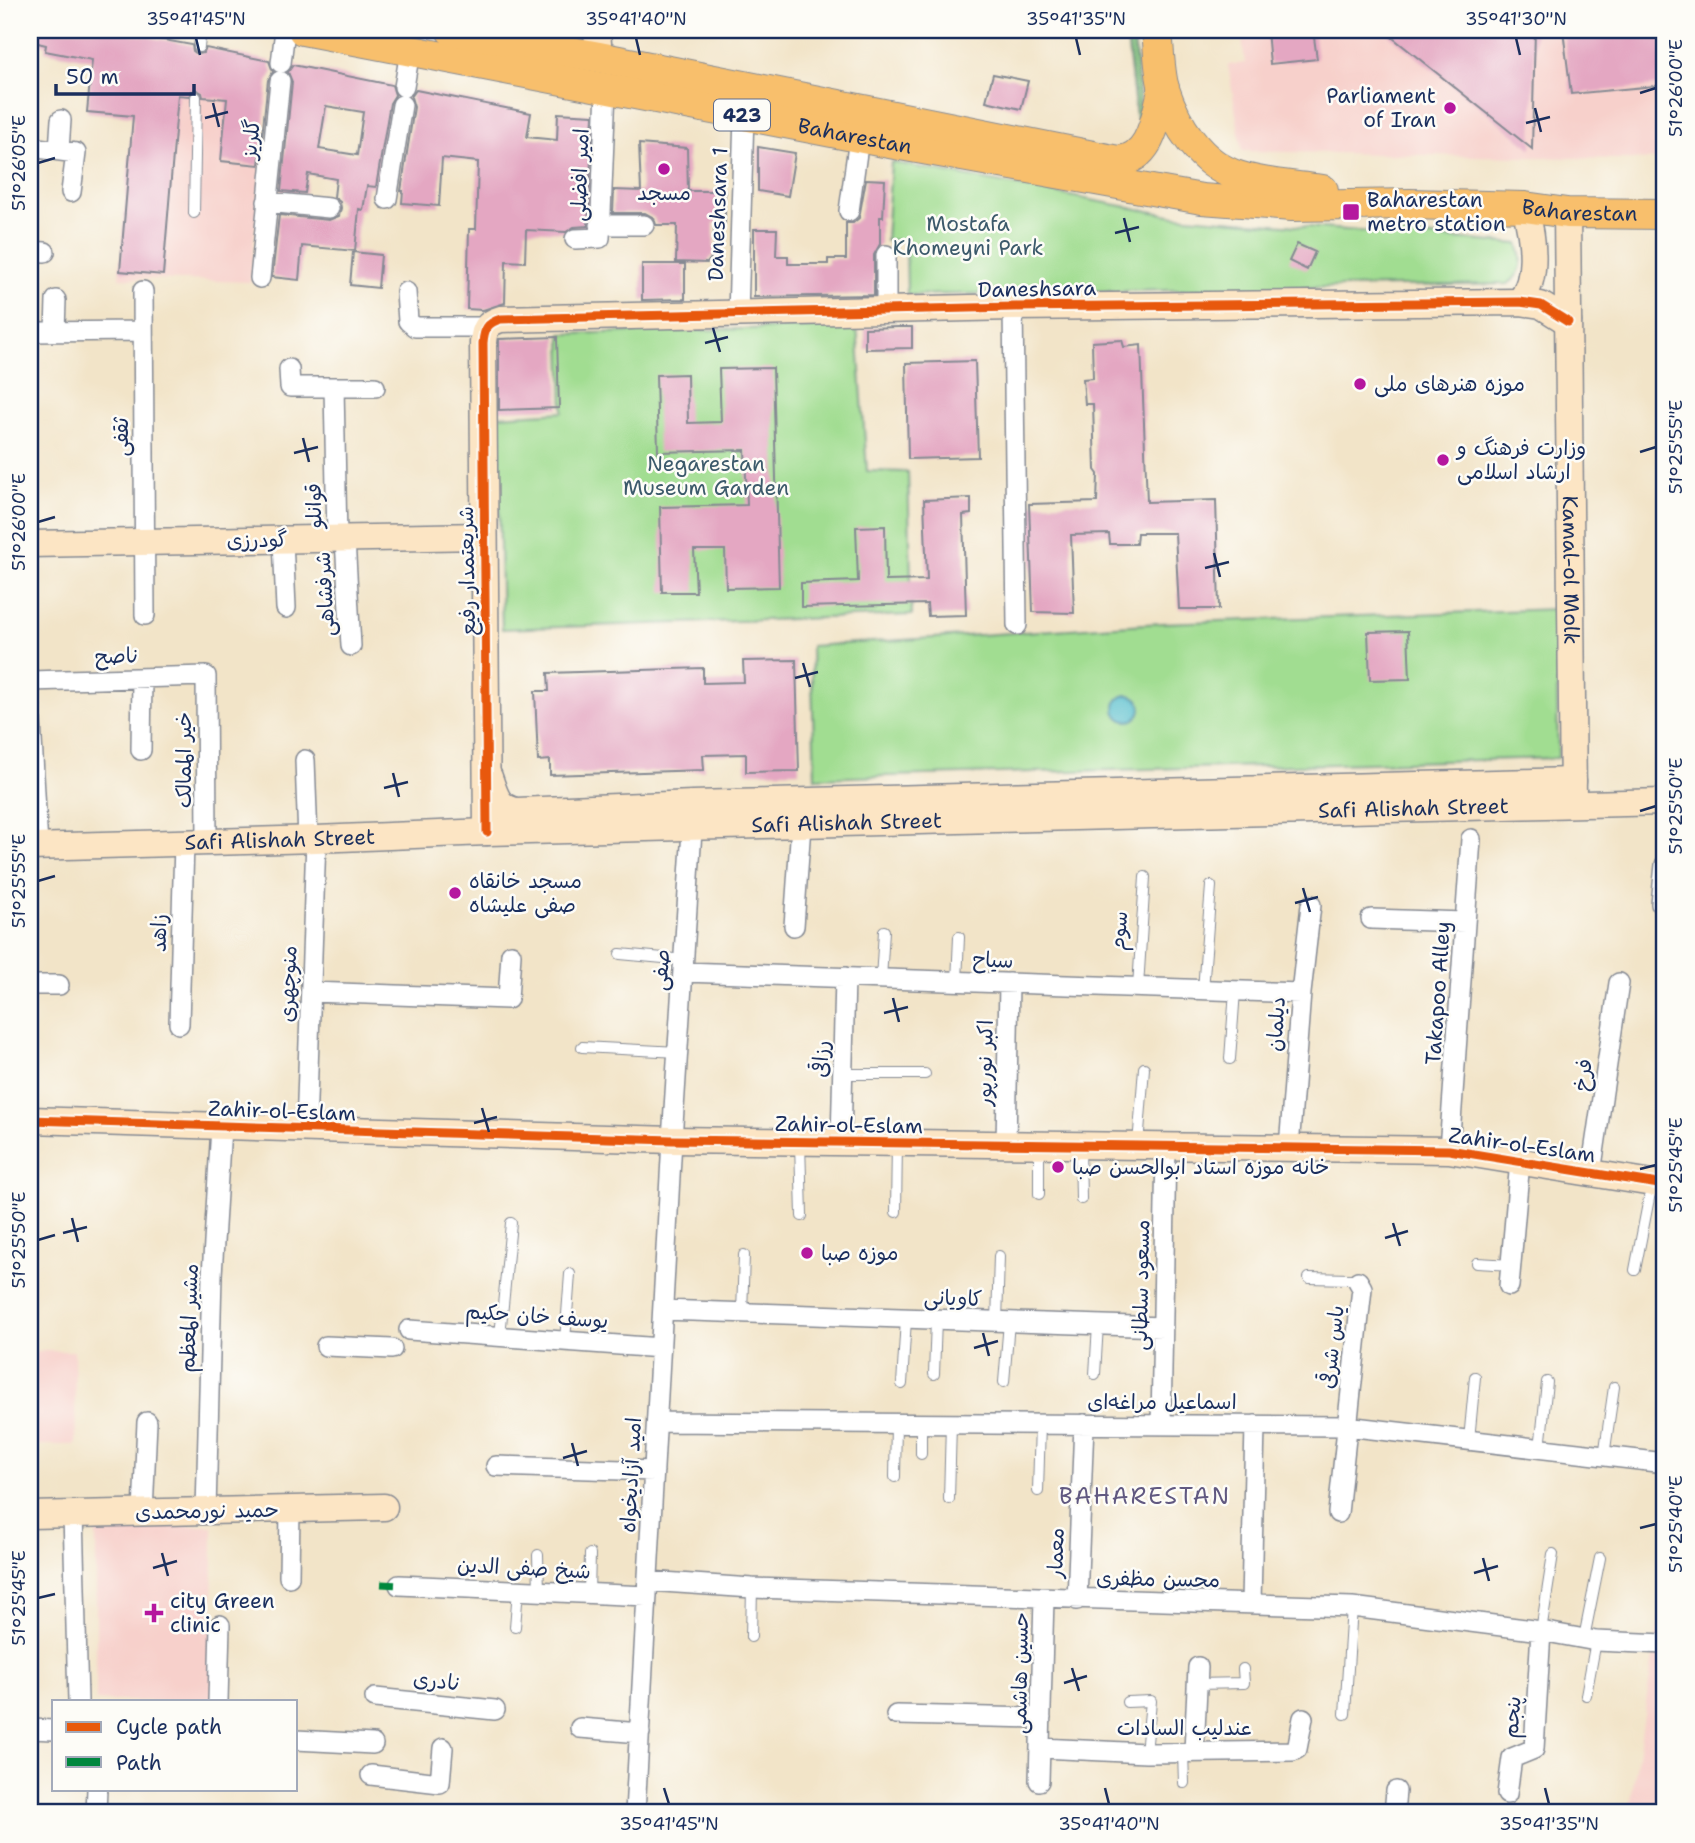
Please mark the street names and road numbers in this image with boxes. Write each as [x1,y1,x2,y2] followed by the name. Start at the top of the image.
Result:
[714,99,770,130] road number: 423
[795,112,914,161] street label: Baharestan
[235,118,267,162] street label: گلریز
[564,128,596,222] street label: امیر افضلی
[702,146,734,282] street label: Daneshsara 1
[1520,193,1638,228] street label: Baharestan
[978,274,1096,304] street label: Daneshsara
[107,417,135,456] street label: ثقفی
[300,483,328,530] street label: قوانلو
[1556,495,1585,645] street label: Kamal-ol Molk
[452,506,483,636] street label: شریعتمدار رفیع
[226,525,288,555] street label: گودرزی
[309,551,341,637] street label: شرفشاهی
[94,641,140,671] street label: ناصح
[170,712,198,808] street label: خیر الممالک
[1318,792,1509,825] street label: Safi Alishah Street
[751,806,942,839] street label: Safi Alishah Street
[184,823,376,857] street label: Safi Alishah Street
[1104,910,1136,952] street label: سوم
[145,914,173,952] street label: زاهد
[1419,920,1457,1066] street label: Takapoo Alley
[273,945,303,1023] street label: منوچهری
[972,945,1014,975] street label: سیاح
[646,948,676,992] street label: صفی
[1260,996,1292,1052] street label: دیلمان
[970,1019,1000,1108] street label: اکبر نورپور
[806,1040,836,1078] street label: رزاقی
[1567,1057,1599,1093] street label: فرخ
[208,1094,356,1128] street label: Zahir-ol-Eslam
[775,1110,923,1140] street label: Zahir-ol-Eslam
[1447,1121,1597,1169] street label: Zahir-ol-Eslam
[1126,1219,1156,1351] street label: مسعود سلطانی
[173,1263,207,1373] street label: مشیر المعظم
[923,1283,983,1313] street label: کاویانی
[464,1297,609,1337] street label: یوسف خان حکیم
[1313,1304,1351,1390] street label: یاس شرقی
[1087,1388,1237,1416] street label: اسماعیل مراغه‌ای
[614,1417,648,1533] street label: امید آزادیخواه
[135,1496,279,1526] street label: حمید نورمحمدی
[1041,1527,1071,1580] street label: معمار
[456,1551,592,1585] street label: شیخ صفی الدین
[1096,1564,1220,1594] street label: محسن مظفری
[1005,1612,1035,1734] street label: حسین هاشمی
[412,1665,462,1697] street label: نادری
[1496,1695,1530,1739] street label: پنجم
[1117,1714,1253,1742] street label: عندلیب السادات

